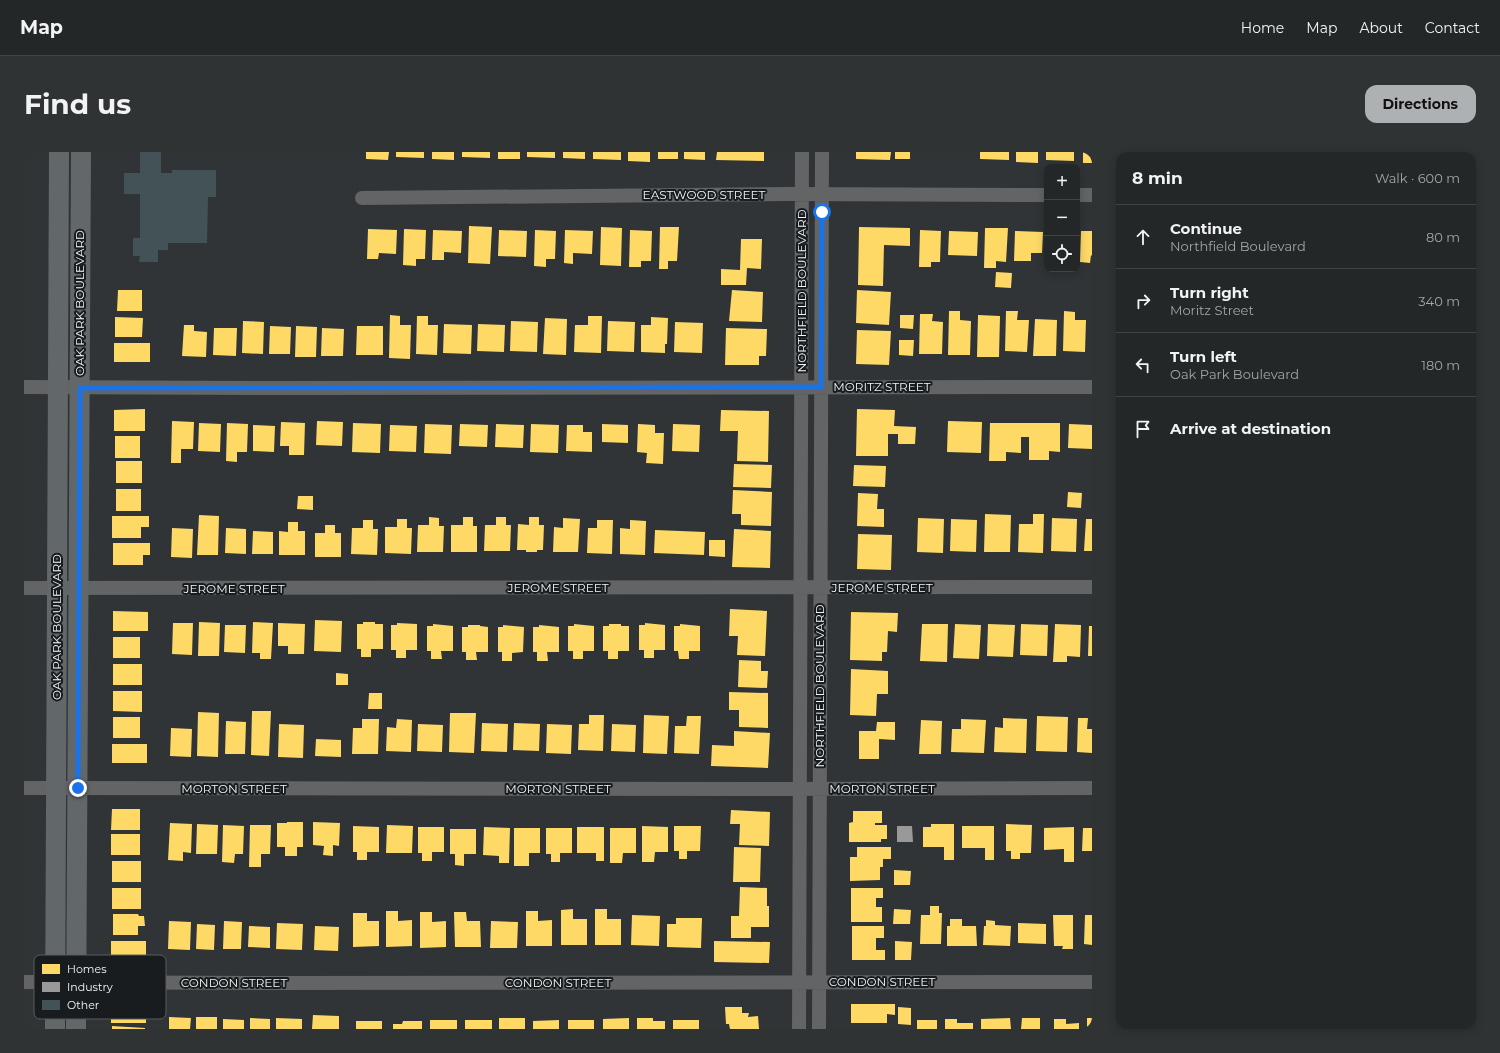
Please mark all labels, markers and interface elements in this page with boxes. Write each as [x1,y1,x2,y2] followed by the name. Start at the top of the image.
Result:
[20,16,63,39] text: Map
[1241,19,1284,37] text: Home
[1306,19,1337,37] text: Map
[1359,19,1403,37] text: About
[1425,19,1480,37] text: Contact
[1365,85,1476,123] button: Directions
[24,87,131,121] text: Find us
[1044,164,1080,272] map controls
[1044,164,1080,200] button: +
[1132,168,1183,188] text: 8 min
[1375,170,1460,186] text: Walk · 600 m
[643,187,765,202] street label: EASTWOOD STREET
[1044,200,1080,236] button: −
[813,203,831,221] route start
[794,209,809,373] street label: NORTHFIELD BOULEVARD
[1170,219,1242,238] text: Continue
[1132,226,1154,248] icon: ahead
[1426,229,1460,245] text: 80 m
[72,230,87,376] street label: OAK PARK BOULEVARD
[1044,236,1080,272] button: locate
[1170,238,1306,254] text: Northfield Boulevard
[1170,283,1249,302] text: Turn right
[1132,290,1154,312] icon: right
[1418,293,1460,309] text: 340 m
[1170,302,1254,318] text: Moritz Street
[1170,347,1237,366] text: Turn left
[1132,354,1154,376] icon: left
[1421,357,1460,373] text: 180 m
[1170,366,1299,382] text: Oak Park Boulevard
[833,379,931,394] street label: MORITZ STREET
[1132,418,1154,440] icon: arrive
[1170,419,1331,438] text: Arrive at destination
[49,554,64,700] street label: OAK PARK BOULEVARD
[506,580,609,595] street label: JEROME STREET
[830,580,933,595] street label: JEROME STREET
[182,581,285,596] street label: JEROME STREET
[812,604,827,768] street label: NORTHFIELD BOULEVARD
[69,779,87,797] route end
[181,781,287,796] street label: MORTON STREET
[505,781,611,796] street label: MORTON STREET
[829,781,935,796] street label: MORTON STREET
[34,955,166,1019] legend
[67,962,107,976] text: Homes
[829,974,935,989] street label: CONDON STREET
[181,975,287,990] street label: CONDON STREET
[505,975,611,990] street label: CONDON STREET
[67,980,113,994] text: Industry
[67,998,99,1012] text: Other

